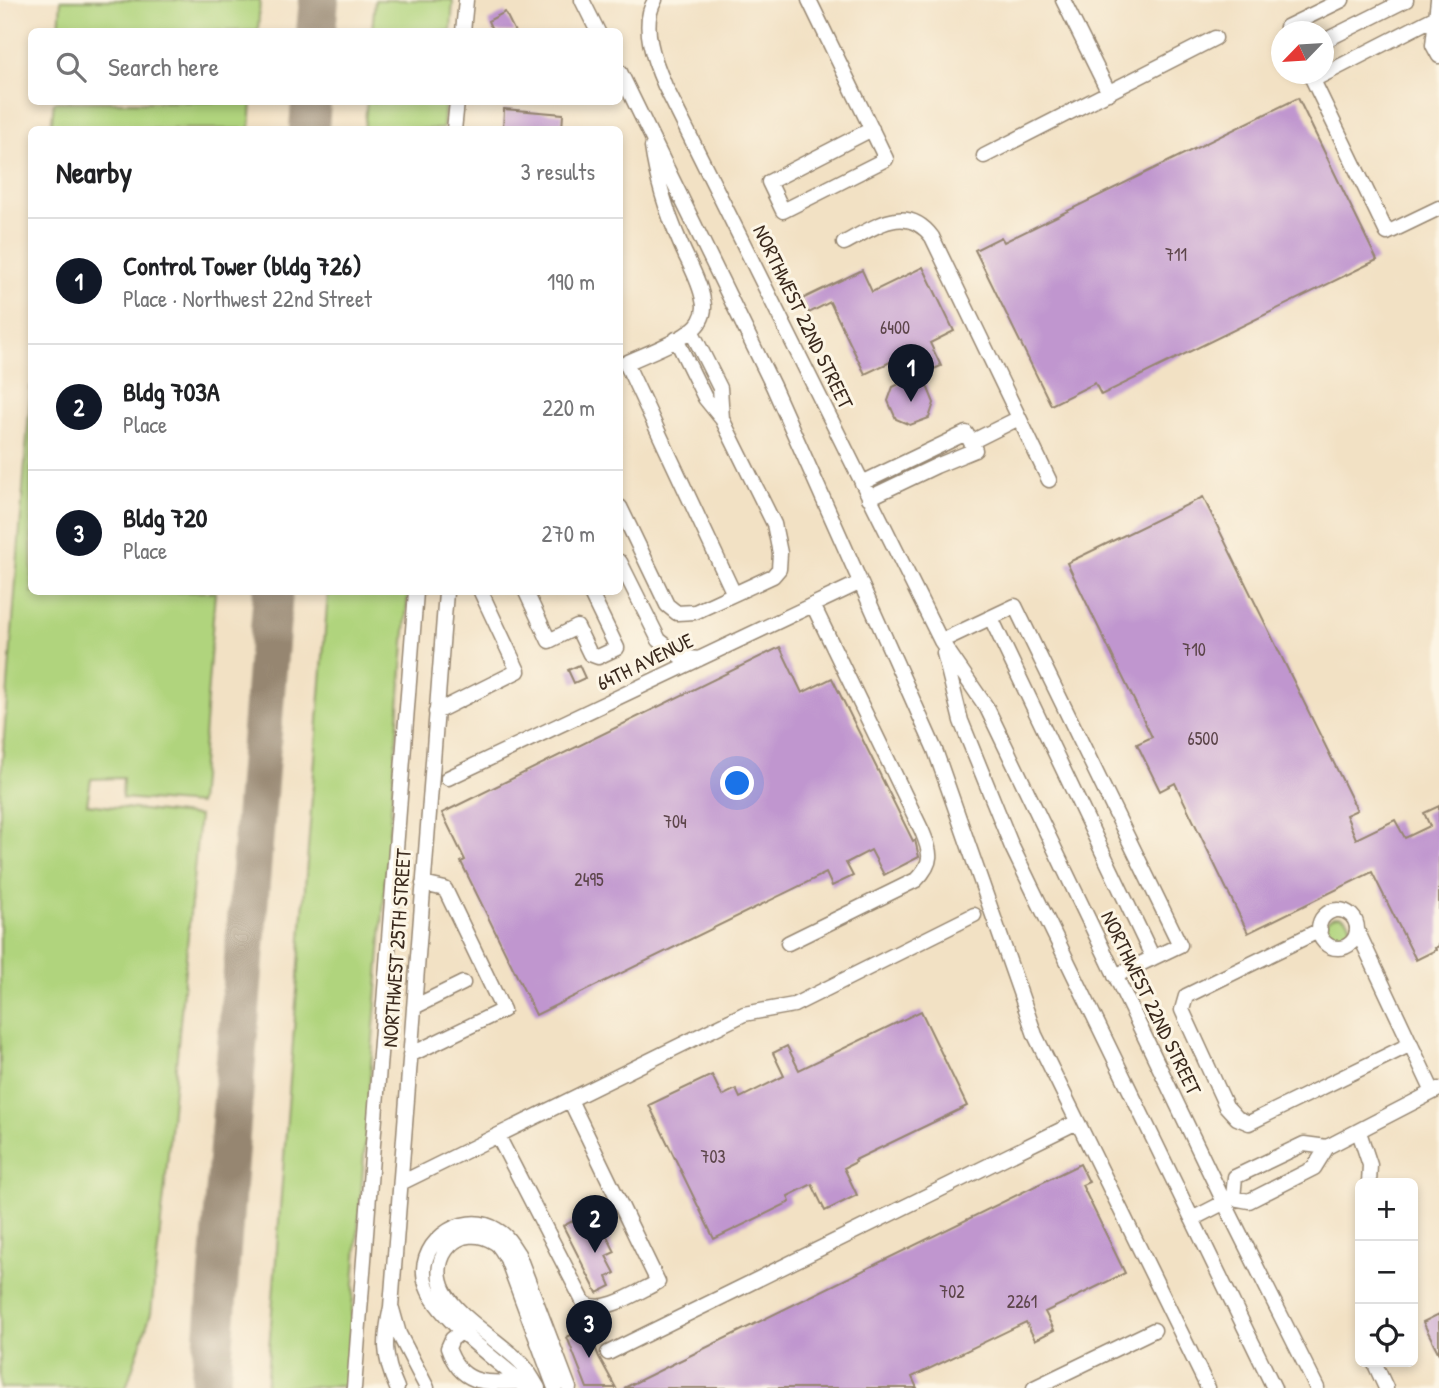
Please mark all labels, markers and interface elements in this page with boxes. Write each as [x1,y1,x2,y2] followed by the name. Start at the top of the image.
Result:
[1271,21,1334,84] north arrow
[28,28,623,105] search box
[52,48,90,86] icon: search
[108,49,219,84] text: Search here
[56,152,132,192] text: Nearby
[520,156,595,187] text: 3 results
[746,220,861,415] street label: NORTHWEST 22ND STREET
[1165,242,1187,267] house number: 711
[123,248,362,283] text: Control Tower (bldg 726)
[75,266,83,297] text: 1
[547,266,595,297] text: 190 m
[123,283,372,314] text: Place · Northwest 22nd Street
[880,315,910,340] house number: 6400
[888,344,934,402] pin: 1
[123,374,220,409] text: Bldg 703A
[74,392,84,423] text: 2
[542,392,595,423] text: 220 m
[123,409,167,440] text: Place
[123,500,207,535] text: Bldg 720
[74,518,84,549] text: 3
[542,518,595,549] text: 270 m
[123,535,167,566] text: Place
[592,626,698,697] street label: 64TH AVENUE
[1182,637,1206,662] house number: 710
[1188,726,1218,751] house number: 6500
[720,766,754,800] your location
[663,809,687,834] house number: 704
[375,846,418,1048] street label: NORTHWEST 25TH STREET
[574,867,604,892] house number: 2495
[1094,906,1209,1101] street label: NORTHWEST 22ND STREET
[700,1144,726,1169] house number: 703
[1355,1178,1418,1367] map controls
[1355,1178,1418,1241] button: +
[572,1195,618,1253] pin: 2
[1355,1241,1418,1304] button: −
[939,1279,965,1304] house number: 702
[1007,1289,1037,1314] house number: 2261
[566,1300,612,1358] pin: 3
[1355,1304,1418,1367] button: locate

